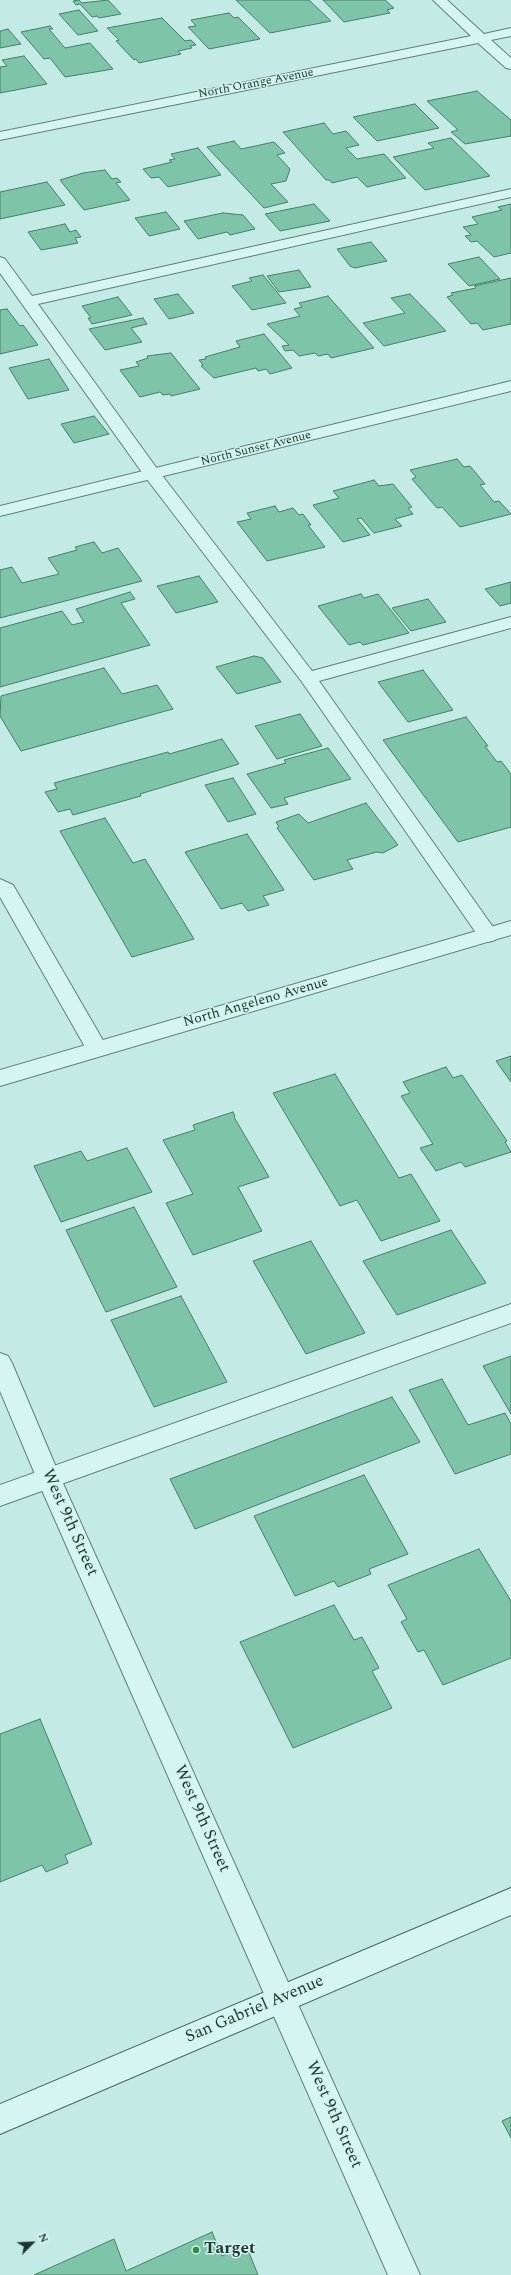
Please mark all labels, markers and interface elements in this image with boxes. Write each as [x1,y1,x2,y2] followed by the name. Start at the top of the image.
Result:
[197,66,315,102] street label: North Orange Avenue
[199,428,313,470] street label: North Sunset Avenue
[182,974,330,1032] street label: North Angeleno Avenue
[36,1466,102,1580] street label: West 9th Street
[168,1762,234,1876] street label: West 9th Street
[183,1972,327,2048] street label: San Gabriel Avenue
[300,2058,366,2172] street label: West 9th Street
[12,2223,52,2263] north arrow
[34,2230,53,2245] text: N
[204,2240,256,2260] place label: Target
[191,2245,201,2255] marker: Target

